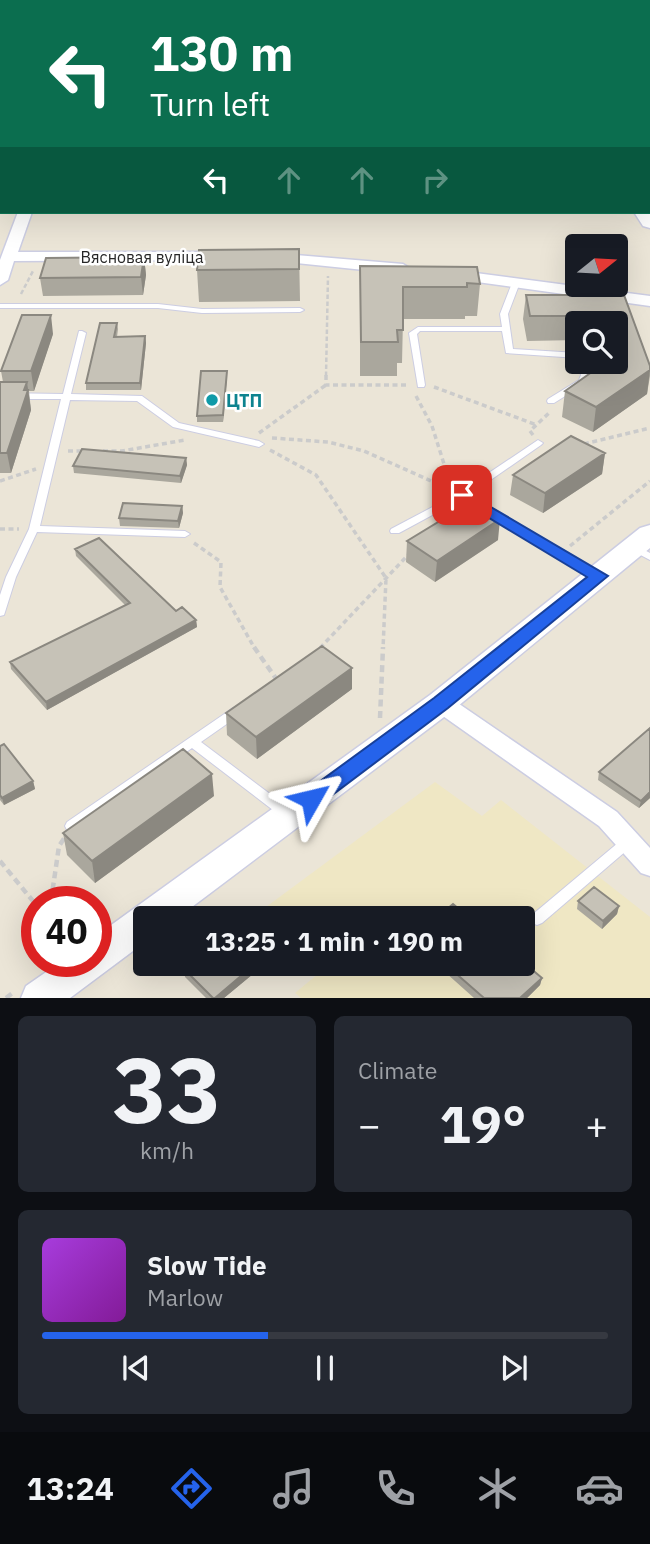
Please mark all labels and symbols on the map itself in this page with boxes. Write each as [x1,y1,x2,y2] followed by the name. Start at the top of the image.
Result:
[565,234,628,298] north arrow
[81,247,204,267] street label: Вясновая вуліца
[226,389,262,412] place label: ЦТП
[204,392,220,408] marker: ЦТП
[432,465,492,525] pin
[274,762,348,836] position arrow
[21,886,112,977] speed limit sign: 40

